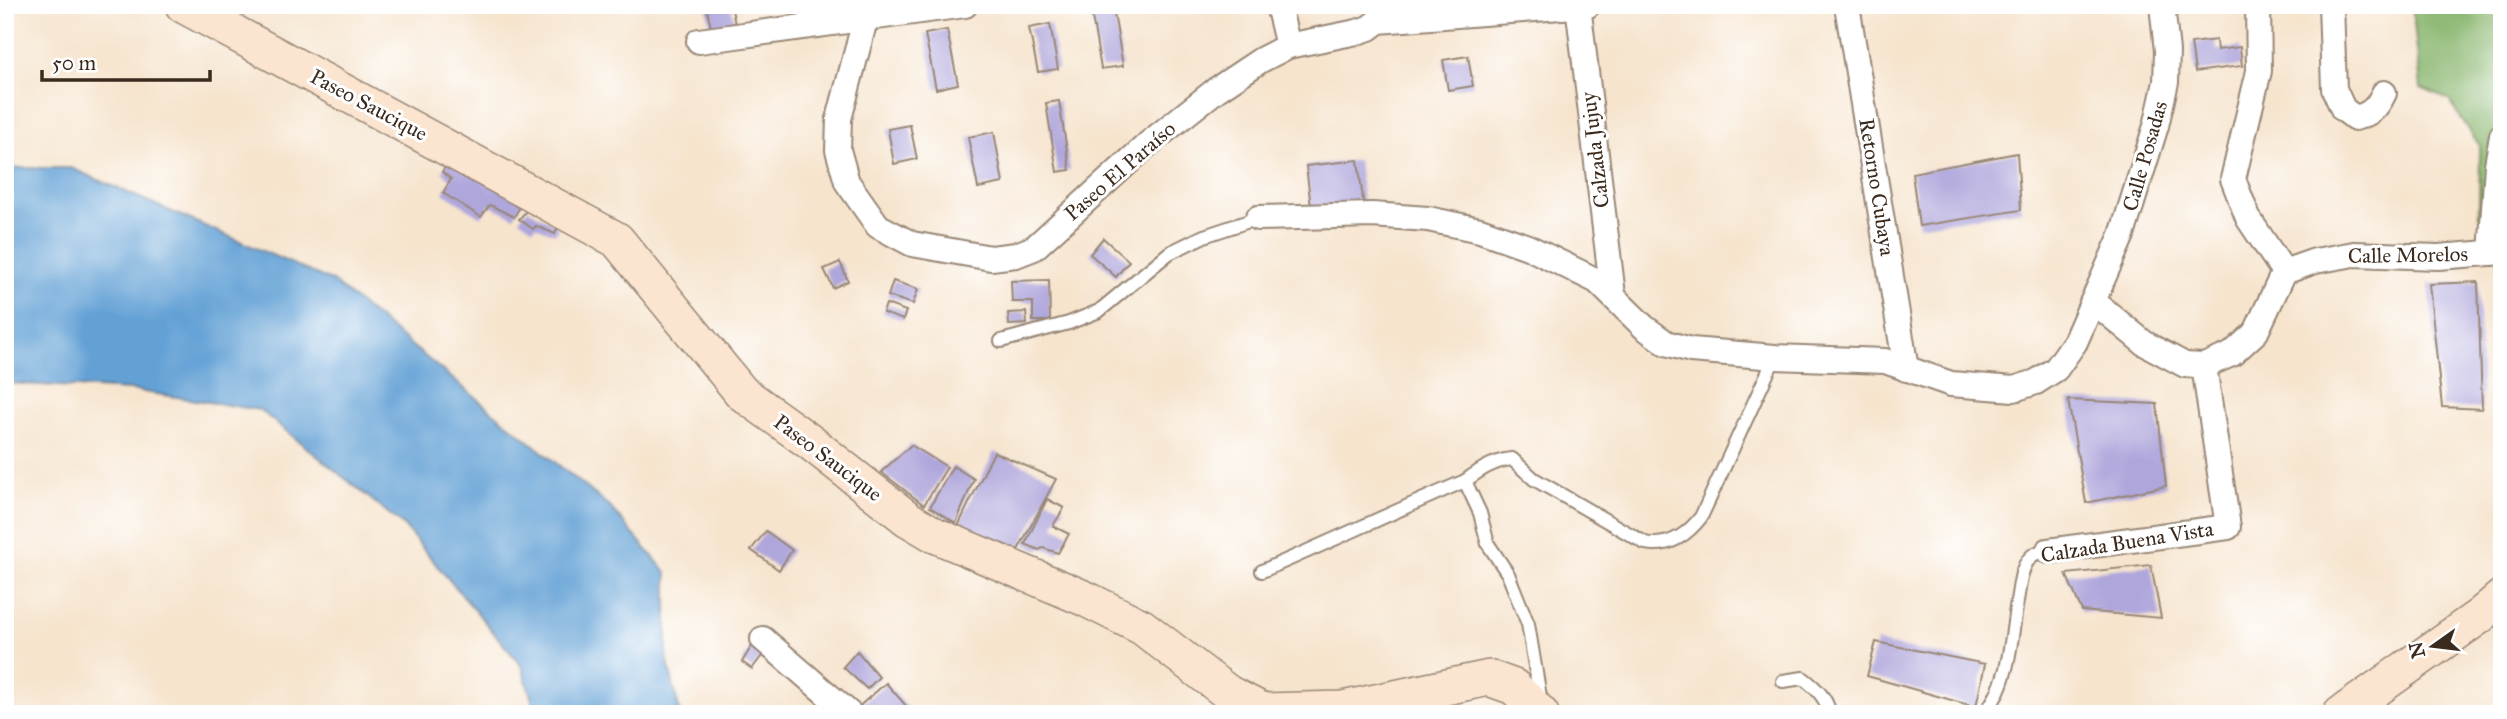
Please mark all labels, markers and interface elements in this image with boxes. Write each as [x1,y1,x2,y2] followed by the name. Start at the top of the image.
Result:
[42,38,210,82] scale bar
[52,50,97,76] text: 50 m
[306,63,432,147] street label: Paseo Saucique
[1575,89,1615,209] street label: Calzada Jujuy
[2117,98,2173,214] street label: Calle Posadas
[1059,115,1181,226] street label: Paseo El Paraíso
[1853,116,1901,258] street label: Retorno Cubaya
[2348,241,2468,269] street label: Calle Morelos
[769,409,887,507] street label: Paseo Saucique
[2039,516,2215,568] street label: Calzada Buena Vista
[2398,610,2468,680] north arrow
[2404,639,2430,661] text: N

